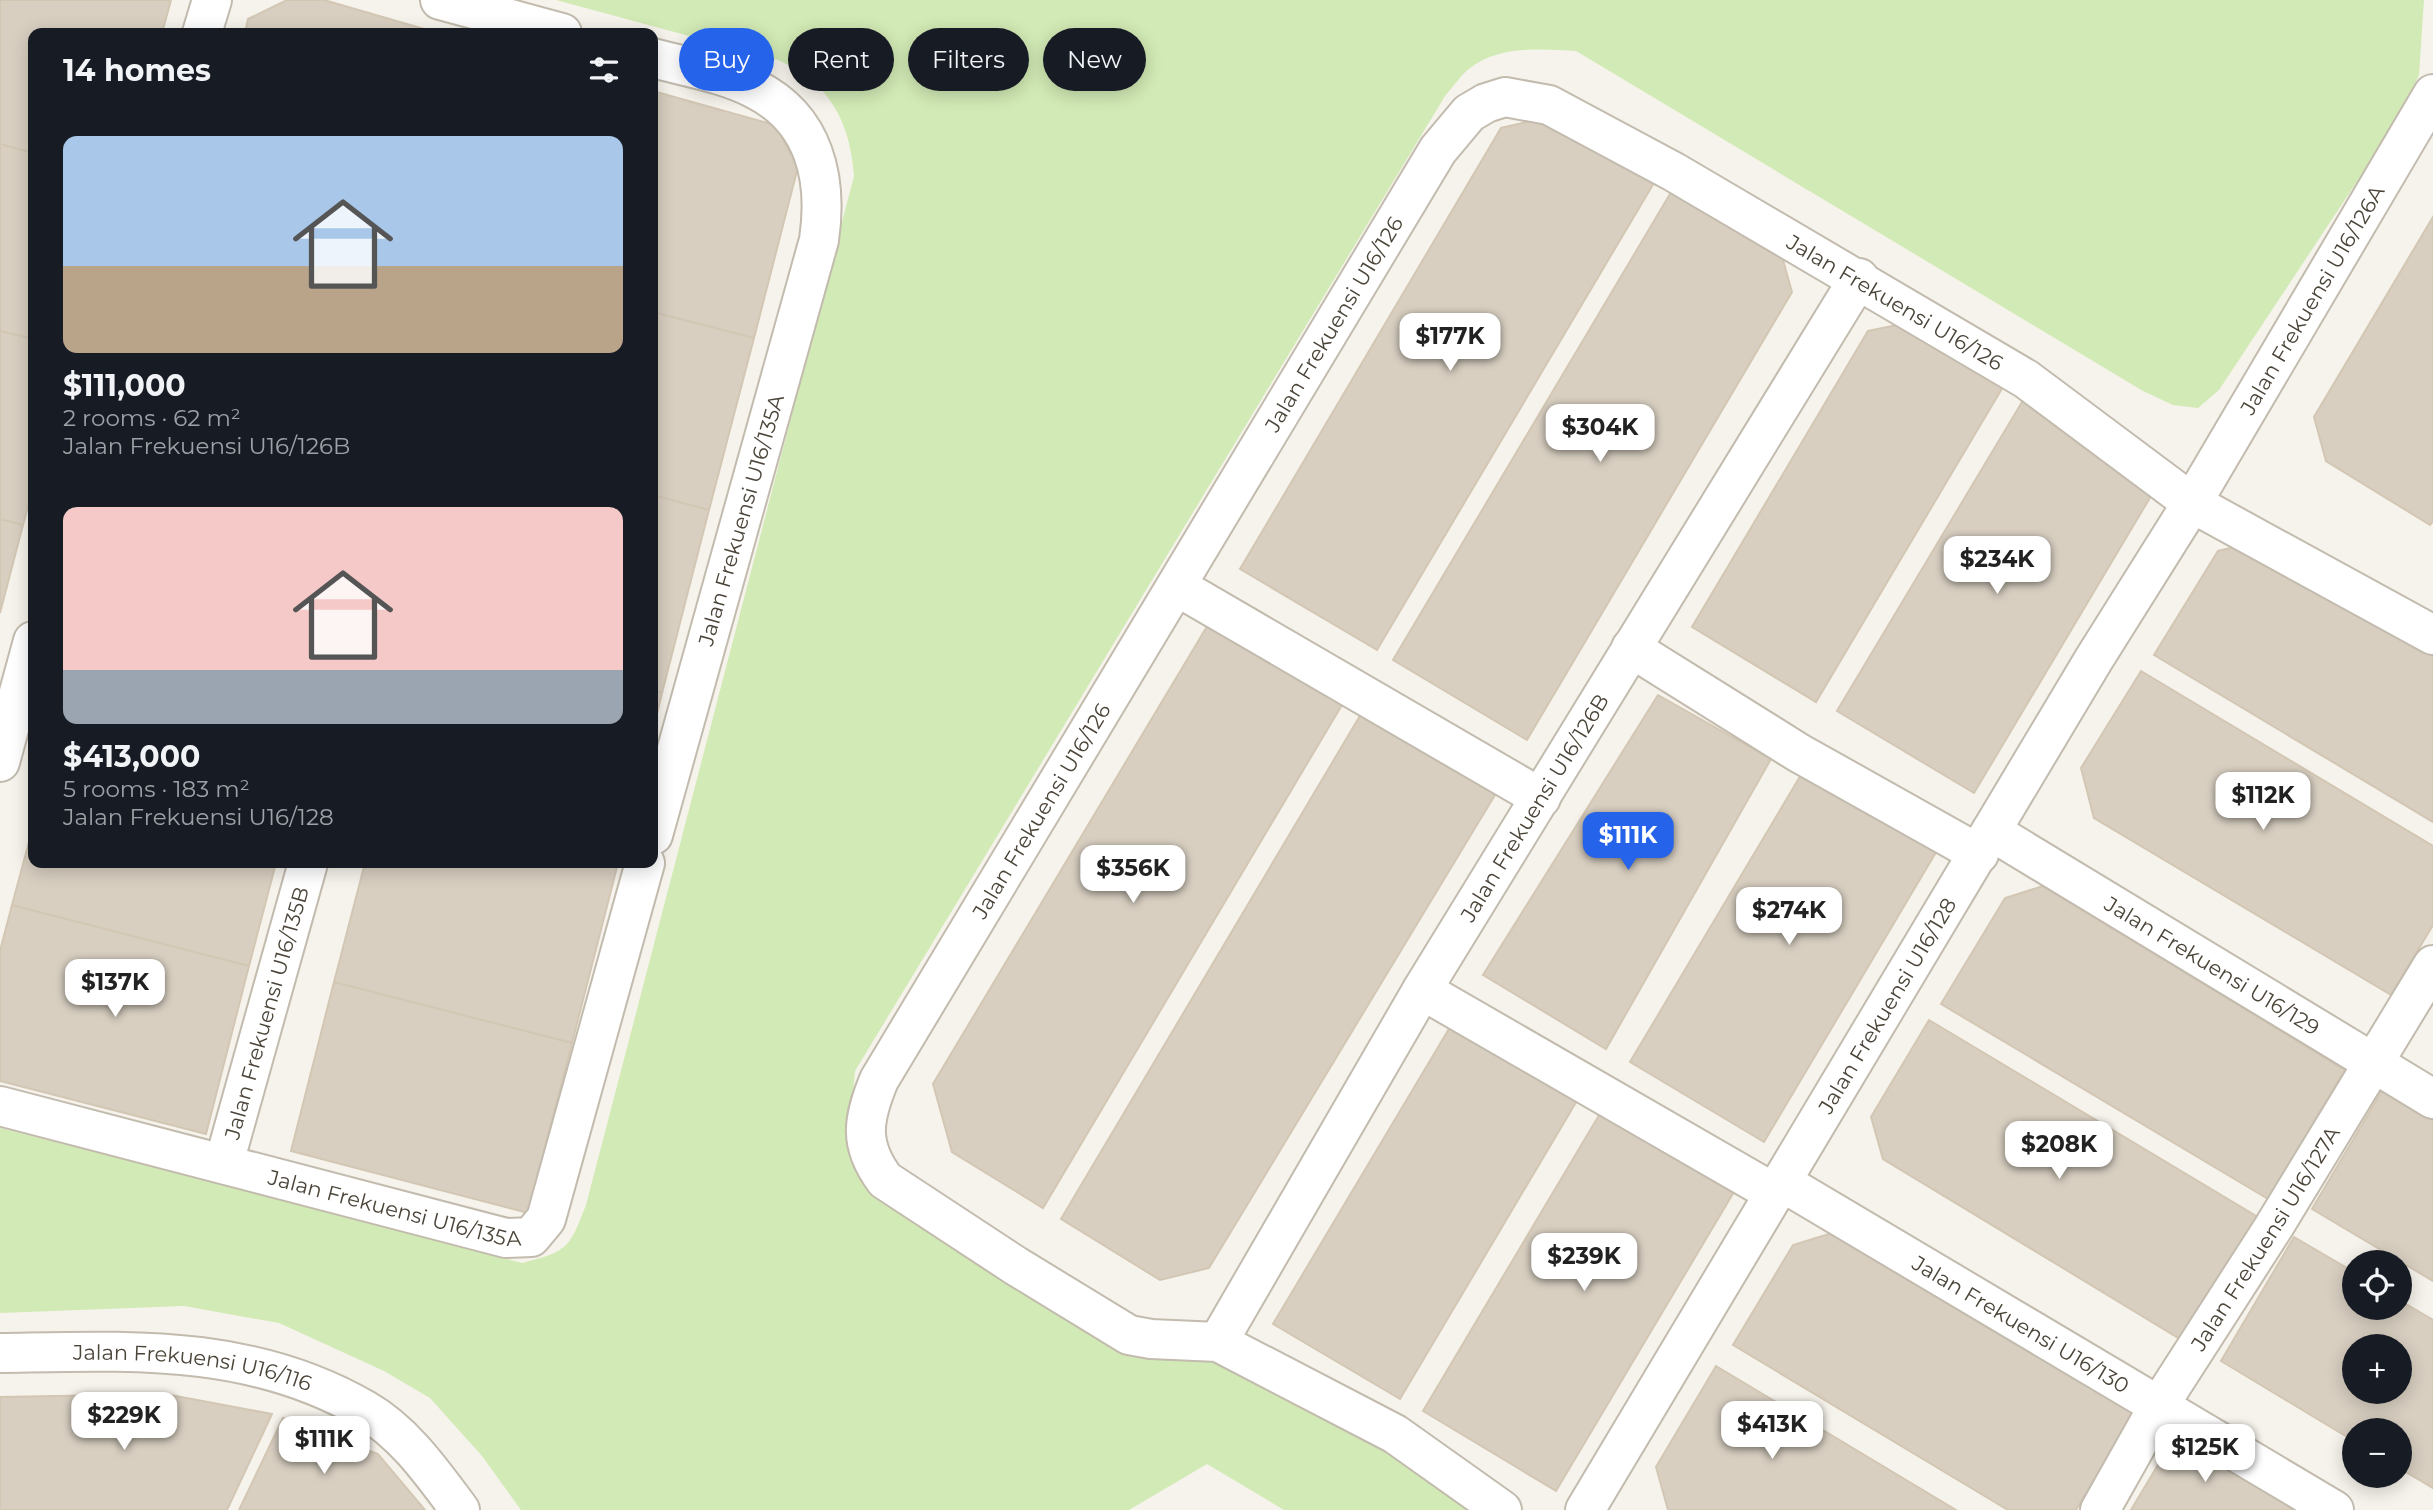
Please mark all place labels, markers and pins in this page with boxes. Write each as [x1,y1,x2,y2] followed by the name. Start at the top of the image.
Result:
[1401,314,1499,373] pin: $177K
[1551,405,1649,464] pin: $304K
[1948,536,2046,596] pin: $234K
[2214,772,2312,832] pin: $112K
[1579,812,1677,872] pin: $111K
[1084,846,1182,905] pin: $356K
[1740,888,1838,947] pin: $274K
[66,960,164,1019] pin: $137K
[2010,1122,2108,1181] pin: $208K
[1535,1234,1633,1293] pin: $239K
[75,1392,173,1452] pin: $229K
[1723,1402,1821,1461] pin: $413K
[275,1416,373,1476] pin: $111K
[2156,1424,2254,1484] pin: $125K

